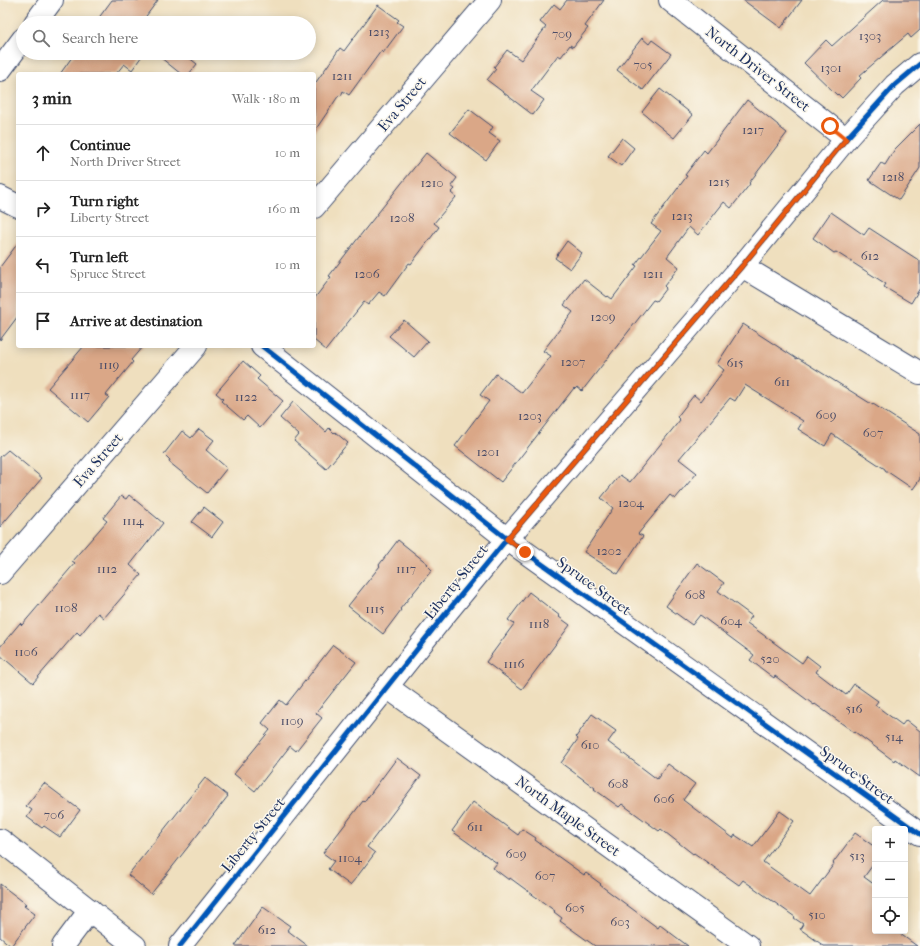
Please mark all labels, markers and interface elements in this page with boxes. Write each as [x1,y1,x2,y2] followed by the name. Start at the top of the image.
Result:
[16,16,316,60] search box
[702,23,814,116] street label: North Driver Street
[368,24,390,39] house number: 1213
[552,26,572,41] house number: 709
[30,27,52,49] icon: search
[859,28,881,43] house number: 1303
[62,29,138,47] text: Search here
[633,57,653,72] house number: 705
[820,60,842,75] house number: 1301
[332,68,352,83] house number: 1211
[374,72,431,135] street label: Eva Street
[32,88,72,108] text: 3 min
[232,91,300,106] text: Walk · 180 m
[821,117,839,135] route start
[742,122,764,137] house number: 1217
[70,136,130,154] text: Continue
[32,142,54,164] icon: ahead
[275,145,300,160] text: 10 m
[70,154,181,169] text: North Driver Street
[882,169,904,184] house number: 1218
[708,174,730,189] house number: 1215
[420,175,444,190] house number: 1210
[70,192,139,210] text: Turn right
[32,198,54,220] icon: right
[268,201,300,216] text: 160 m
[671,208,693,223] house number: 1213
[70,210,149,225] text: Liberty Street
[389,210,415,225] house number: 1208
[70,248,128,266] text: Turn left
[861,248,879,263] house number: 612
[32,254,54,276] icon: left
[275,257,300,272] text: 10 m
[70,266,146,281] text: Spruce Street
[354,266,381,281] house number: 1206
[643,266,663,281] house number: 1211
[590,309,616,324] house number: 1209
[32,310,54,332] icon: arrive
[70,312,202,330] text: Arrive at destination
[561,354,585,369] house number: 1207
[726,355,744,370] house number: 615
[99,357,120,372] house number: 1119
[774,374,790,389] house number: 611
[70,387,90,402] house number: 1117
[235,389,258,404] house number: 1122
[815,407,837,422] house number: 609
[518,408,542,423] house number: 1203
[863,425,883,440] house number: 607
[70,429,127,491] street label: Eva Street
[476,444,500,459] house number: 1201
[618,495,644,510] house number: 1204
[122,513,144,528] house number: 1114
[420,540,492,623] street label: Liberty Street
[516,543,534,561] route end
[596,543,622,558] house number: 1202
[553,553,635,619] street label: Spruce Street
[97,561,118,576] house number: 1112
[396,561,416,576] house number: 1117
[685,587,705,602] house number: 608
[55,600,77,615] house number: 1108
[365,601,385,616] house number: 1115
[720,613,742,628] house number: 604
[529,616,549,631] house number: 1118
[14,644,39,659] house number: 1106
[760,651,780,666] house number: 520
[504,656,525,671] house number: 1116
[845,701,864,716] house number: 516
[280,713,304,728] house number: 1109
[885,729,903,744] house number: 514
[581,737,599,752] house number: 610
[816,742,898,808] street label: Spruce Street
[512,772,624,860] street label: North Maple Street
[608,776,628,791] house number: 608
[653,791,676,806] house number: 606
[217,793,289,876] street label: Liberty Street
[44,807,65,822] house number: 706
[467,819,483,834] house number: 611
[872,826,908,934] map controls
[872,826,908,862] button: +
[505,846,527,861] house number: 609
[849,848,865,863] house number: 513
[338,850,362,865] house number: 1104
[872,862,908,898] button: −
[535,868,555,883] house number: 607
[872,898,908,934] button: locate
[565,900,585,915] house number: 605
[808,907,826,922] house number: 510
[610,914,630,929] house number: 603
[258,922,276,937] house number: 612

